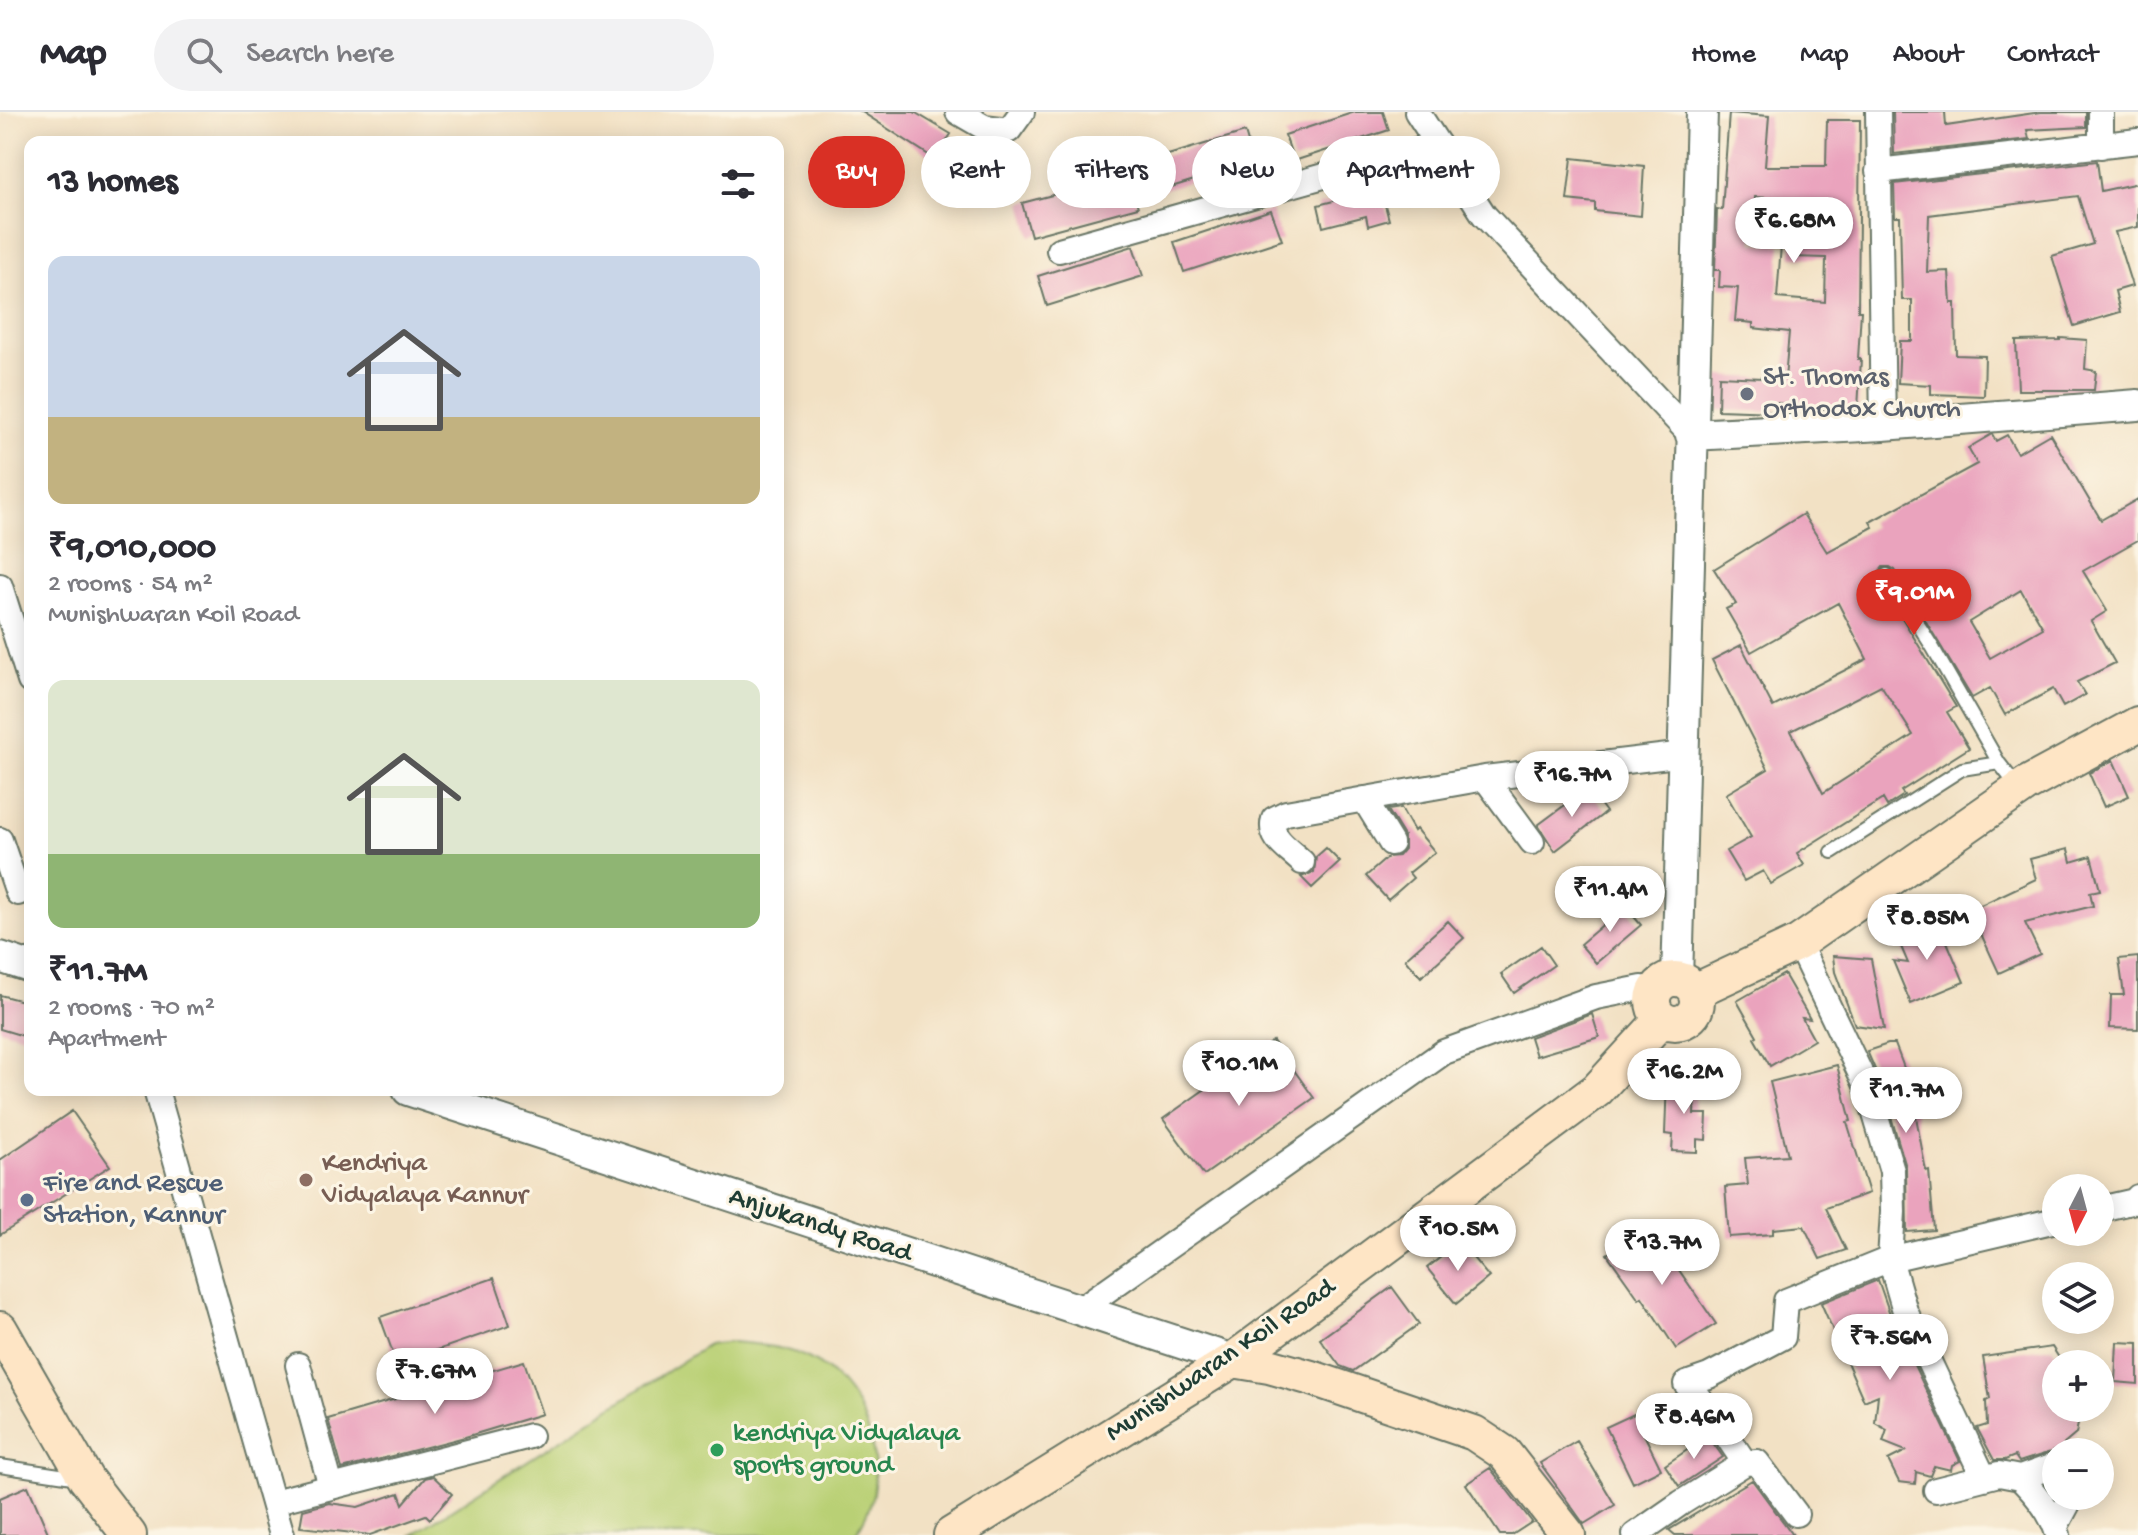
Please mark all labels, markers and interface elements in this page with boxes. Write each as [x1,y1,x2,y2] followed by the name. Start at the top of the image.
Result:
[154,19,714,91] search box
[40,33,106,77] text: Map
[182,33,226,77] icon: search
[246,38,394,73] text: Search here
[1691,39,1756,72] text: Home
[1800,39,1849,72] text: Map
[1893,39,1963,72] text: About
[2007,39,2098,72] text: Contact
[808,136,905,208] chip: Buy
[921,136,1031,208] chip: Rent
[1047,136,1176,208] chip: Filters
[1192,136,1302,208] chip: New
[1318,136,1500,208] chip: Apartment
[716,162,760,206] icon: filters
[48,164,178,204] text: 13 homes
[1729,197,1859,265] pin: ₹6.68M
[1753,207,1835,238] text: ₹6.68M
[332,308,476,452] icon: home
[1763,362,1961,427] place label: St. Thomas Orthodox Church
[1738,385,1756,403] marker: St. Thomas Orthodox Church
[48,530,216,570] text: ₹9,010,000
[1849,569,1979,637] pin: ₹9.01M
[48,570,213,601] text: 2 rooms · 54 m²
[1874,579,1954,610] text: ₹9.01M
[48,601,299,632] text: Munishwaran Koil Road
[332,732,476,876] icon: home
[1507,751,1637,819] pin: ₹16.7M
[1533,761,1611,792] text: ₹16.7M
[1545,866,1675,934] pin: ₹11.4M
[1573,876,1647,907] text: ₹11.4M
[1862,894,1992,962] pin: ₹8.85M
[1885,904,1969,935] text: ₹8.85M
[48,954,147,994] text: ₹11.7M
[48,994,215,1025] text: 2 rooms · 70 m²
[48,1025,165,1056] text: Apartment
[1174,1040,1304,1108] pin: ₹10.1M
[1619,1048,1749,1116] pin: ₹16.2M
[1201,1050,1277,1081] text: ₹10.1M
[1645,1058,1723,1089] text: ₹16.2M
[1841,1067,1971,1135] pin: ₹11.7M
[1868,1077,1944,1108] text: ₹11.7M
[321,1148,530,1213] place label: Kendriya Vidyalaya Kannur
[42,1168,226,1233] place label: Fire and Rescue Station, Kannur
[297,1171,315,1189] marker: Kendriya Vidyalaya Kannur
[2042,1174,2114,1246] north arrow
[2042,1174,2114,1510] map controls
[724,1181,918,1272] street label: Anjukandy Road
[18,1191,36,1209] marker: Fire and Rescue Station, Kannur
[1393,1205,1523,1273] pin: ₹10.5M
[1418,1215,1498,1246] text: ₹10.5M
[1597,1219,1727,1287] pin: ₹13.7M
[1623,1229,1701,1260] text: ₹13.7M
[2042,1262,2114,1334] button: layers
[1100,1270,1344,1450] street label: Munishwaran Koil Road
[1825,1314,1955,1382] pin: ₹7.56M
[1849,1324,1931,1355] text: ₹7.56M
[370,1348,500,1416] pin: ₹7.67M
[2042,1350,2114,1422] button: +
[394,1358,476,1389] text: ₹7.67M
[1629,1393,1759,1461] pin: ₹8.46M
[1654,1403,1734,1434] text: ₹8.46M
[733,1418,961,1483] place label: kendriya Vidyalaya sports ground
[2042,1438,2114,1510] button: −
[708,1441,726,1459] marker: kendriya Vidyalaya sports ground

